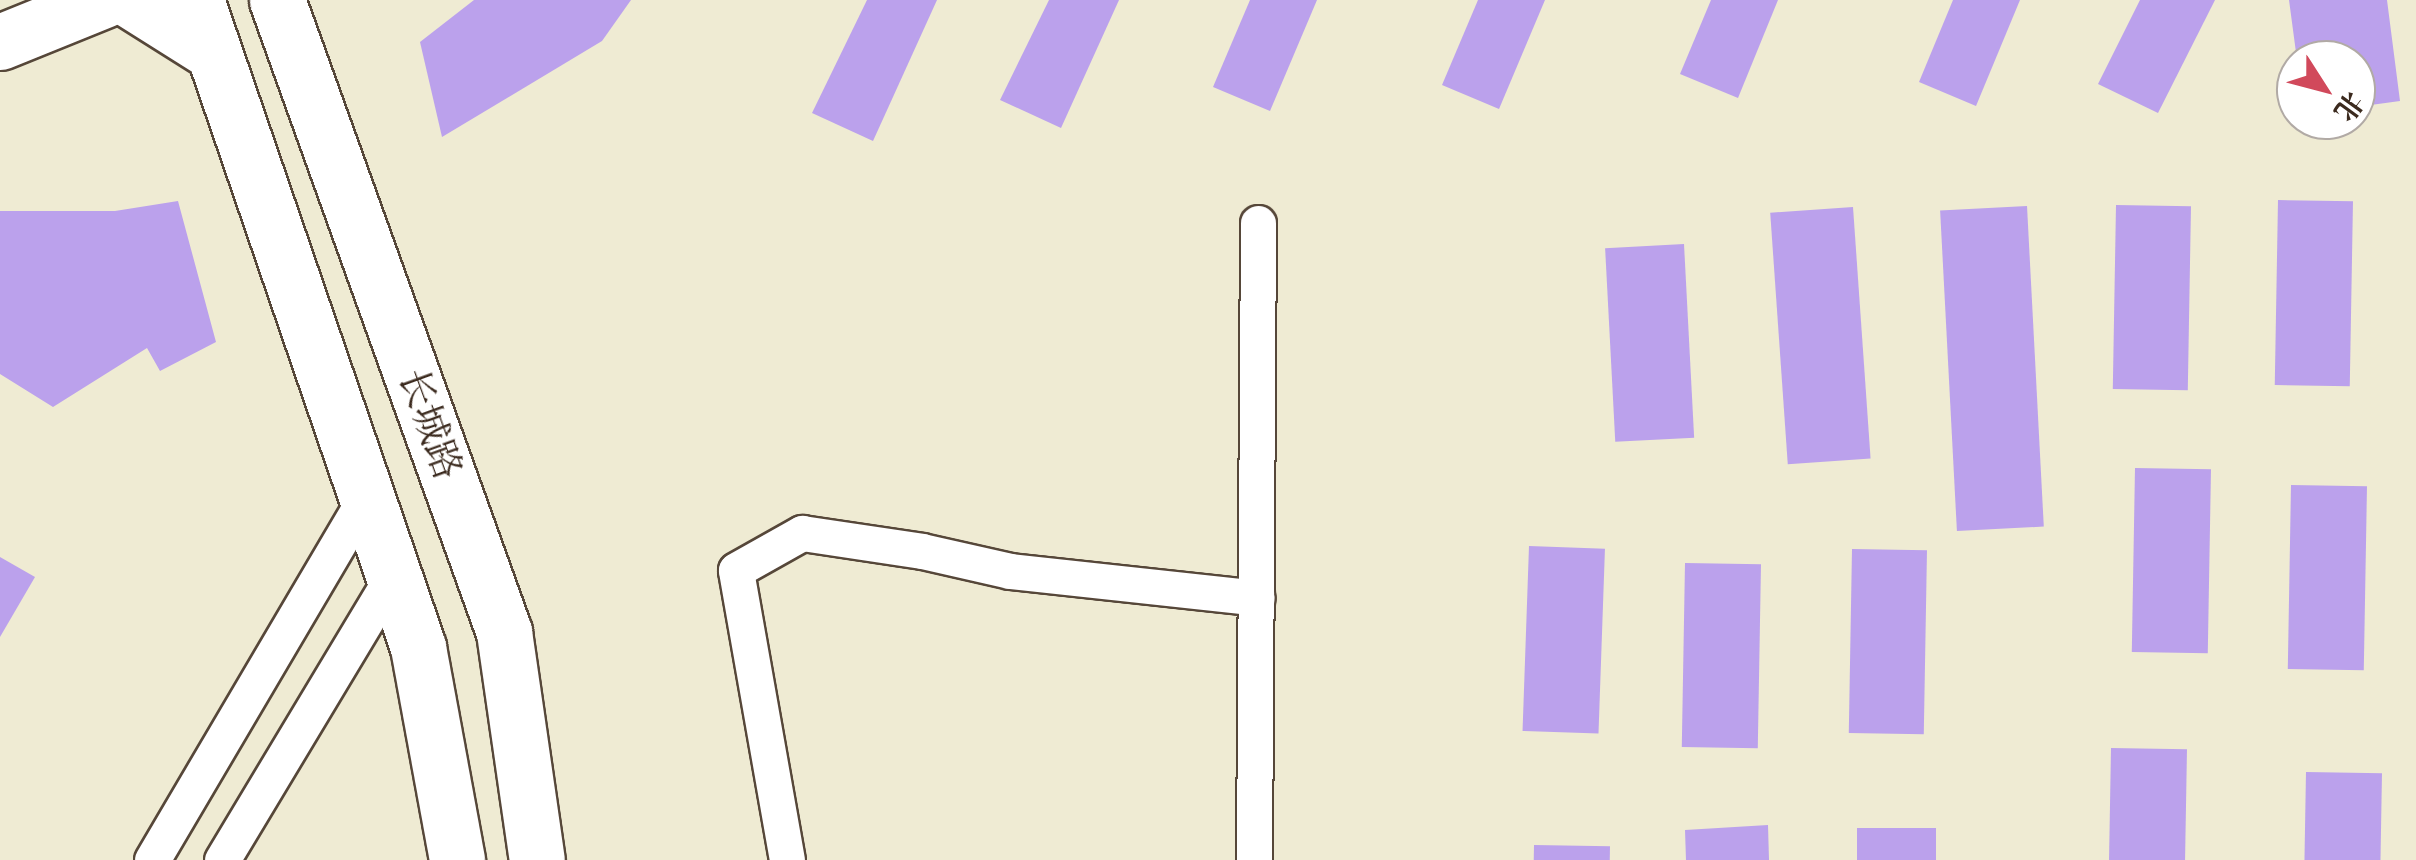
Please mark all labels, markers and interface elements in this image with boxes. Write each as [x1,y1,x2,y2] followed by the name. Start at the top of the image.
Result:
[2276,40,2376,140] north arrow
[2327,86,2371,128] text: 北
[389,363,471,485] street label: 长城路

